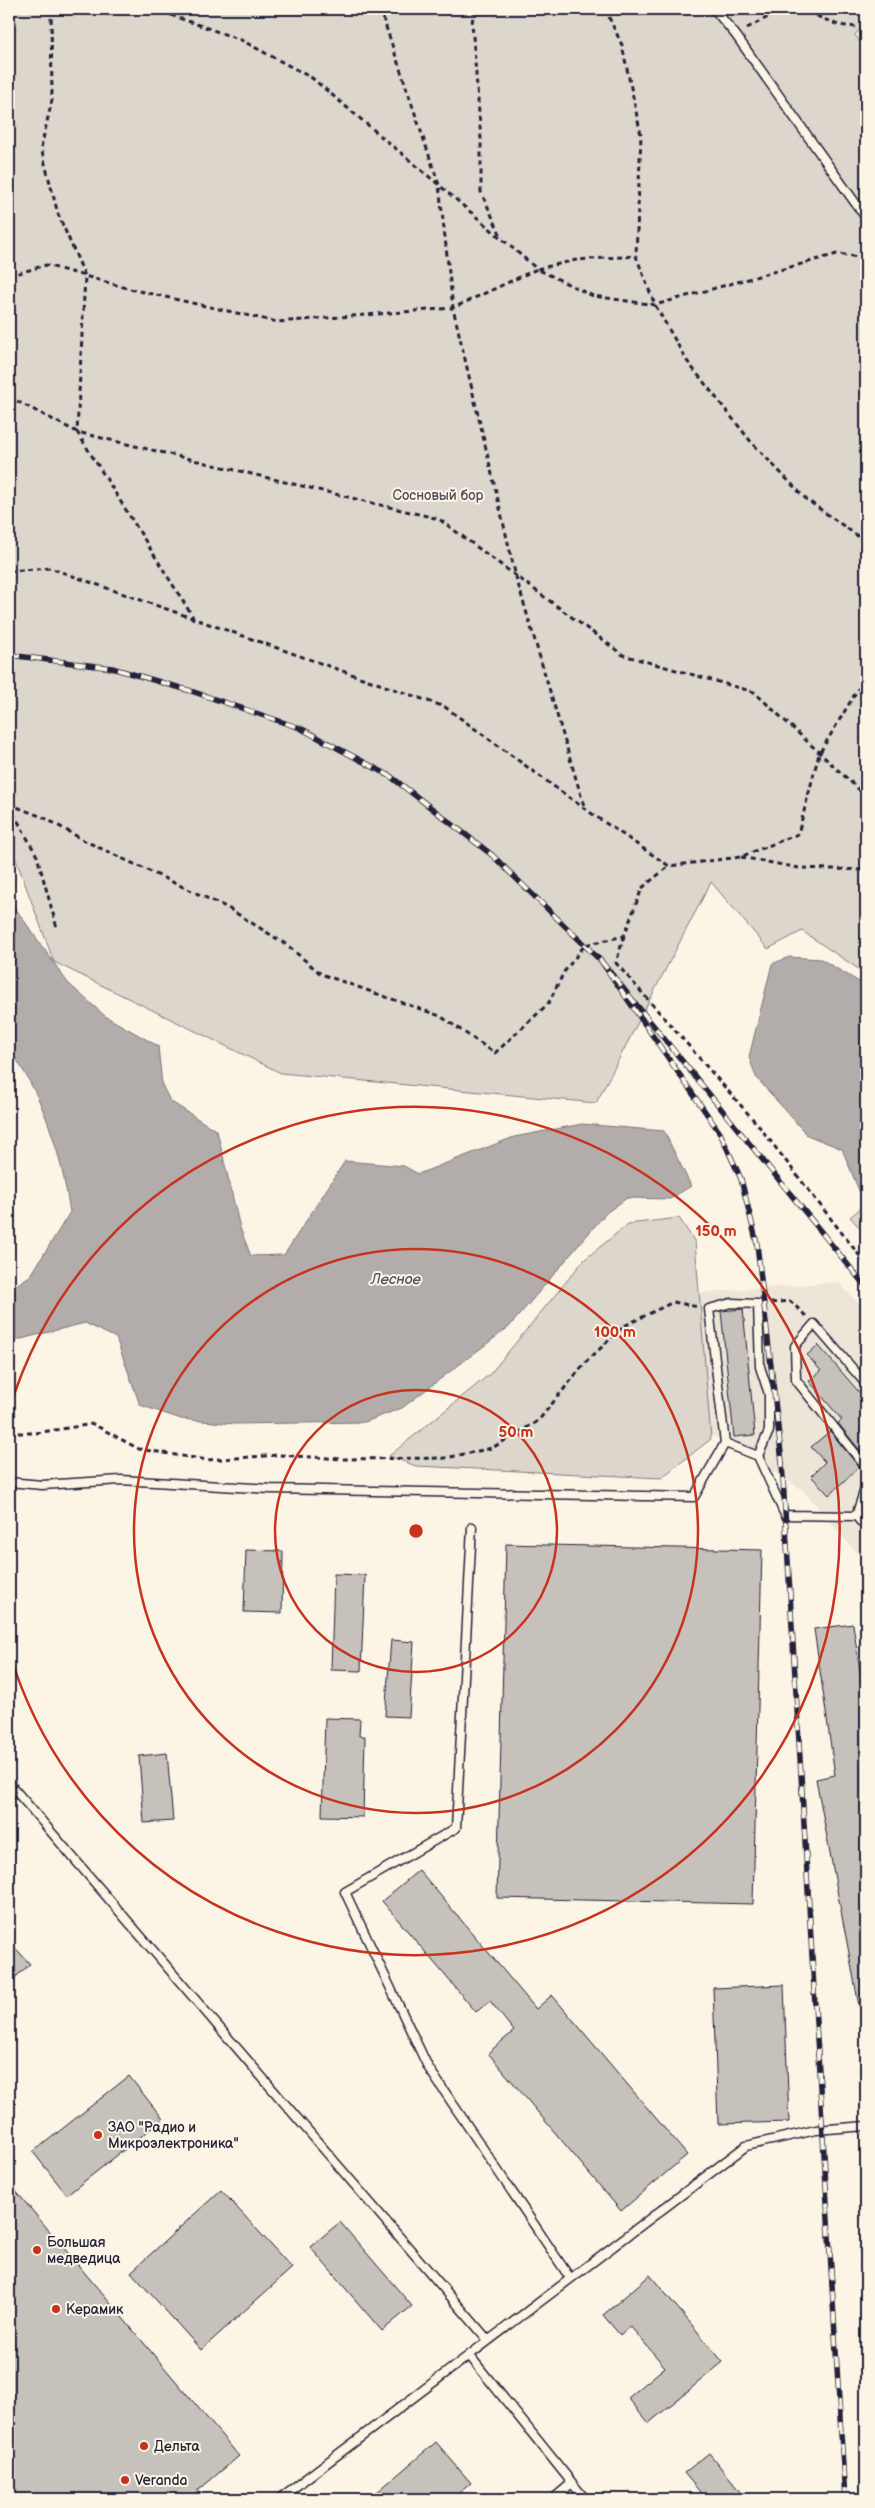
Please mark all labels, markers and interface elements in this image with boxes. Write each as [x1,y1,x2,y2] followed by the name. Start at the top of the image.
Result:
[393,487,484,504] park label: Сосновый бор
[695,1222,737,1241] text: 150 m
[370,1270,422,1289] water label: Лесное
[594,1323,636,1342] text: 100 m
[499,1423,534,1442] text: 50 m
[407,1522,425,1540] centre of rings
[108,2119,239,2152] place label: ЗАО "Радио и Микроэлектроника"
[92,2129,104,2141] marker: ЗАО "Радио и Микроэлектроника"
[47,2234,121,2267] place label: Большая медведица
[31,2244,43,2256] marker: Большая медведица
[66,2301,124,2318] place label: Керамик
[50,2303,62,2315] marker: Керамик
[154,2438,201,2455] place label: Дельта
[138,2440,150,2452] marker: Дельта
[135,2472,187,2489] place label: Veranda
[119,2474,131,2486] marker: Veranda

